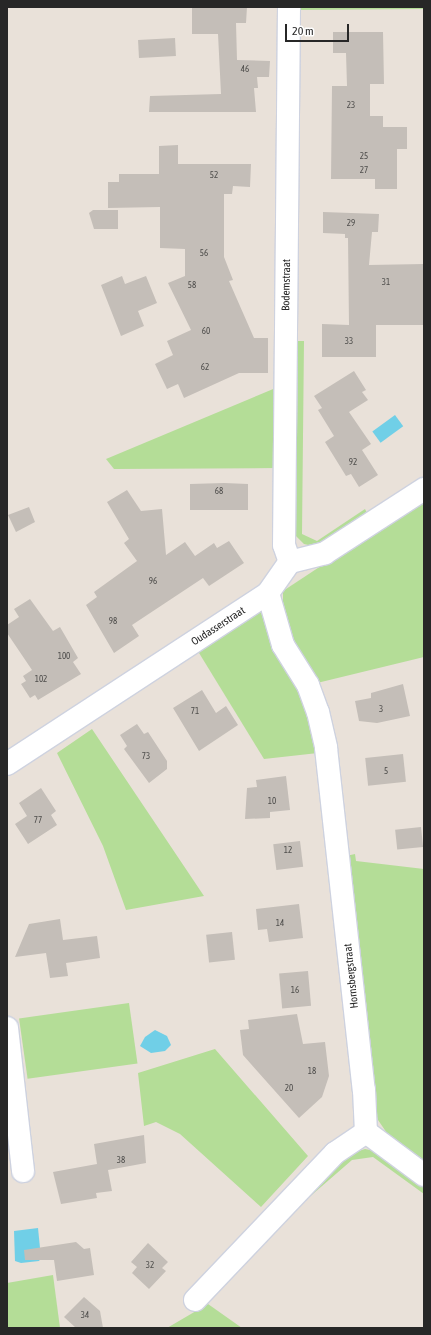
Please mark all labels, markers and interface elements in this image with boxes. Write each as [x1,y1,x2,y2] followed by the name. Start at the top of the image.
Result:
[287,16,351,42] scale bar
[292,24,314,38] text: 20 m
[241,64,249,74] house number: 46
[347,100,355,110] house number: 23
[360,151,368,161] house number: 25
[360,165,368,175] house number: 27
[210,170,218,180] house number: 52
[347,218,355,228] house number: 29
[200,248,208,258] house number: 56
[279,259,293,311] street label: Bodemstraat
[382,277,390,287] house number: 31
[188,280,196,290] house number: 58
[202,326,210,336] house number: 60
[345,336,353,346] house number: 33
[201,362,209,372] house number: 62
[349,457,357,467] house number: 92
[215,486,223,496] house number: 68
[149,576,157,586] house number: 96
[189,604,247,648] street label: Oudasserstraat
[109,616,117,626] house number: 98
[58,651,70,661] house number: 100
[35,674,47,684] house number: 102
[379,704,383,714] house number: 3
[191,706,199,716] house number: 71
[142,751,150,761] house number: 73
[384,766,388,776] house number: 5
[268,796,276,806] house number: 10
[34,815,42,825] house number: 77
[284,845,292,855] house number: 12
[276,918,284,928] house number: 14
[341,943,361,1009] street label: Hornsbergstraat
[291,985,299,995] house number: 16
[308,1066,316,1076] house number: 18
[285,1083,293,1093] house number: 20
[117,1155,125,1165] house number: 38
[146,1260,154,1270] house number: 32
[81,1310,89,1320] house number: 34

